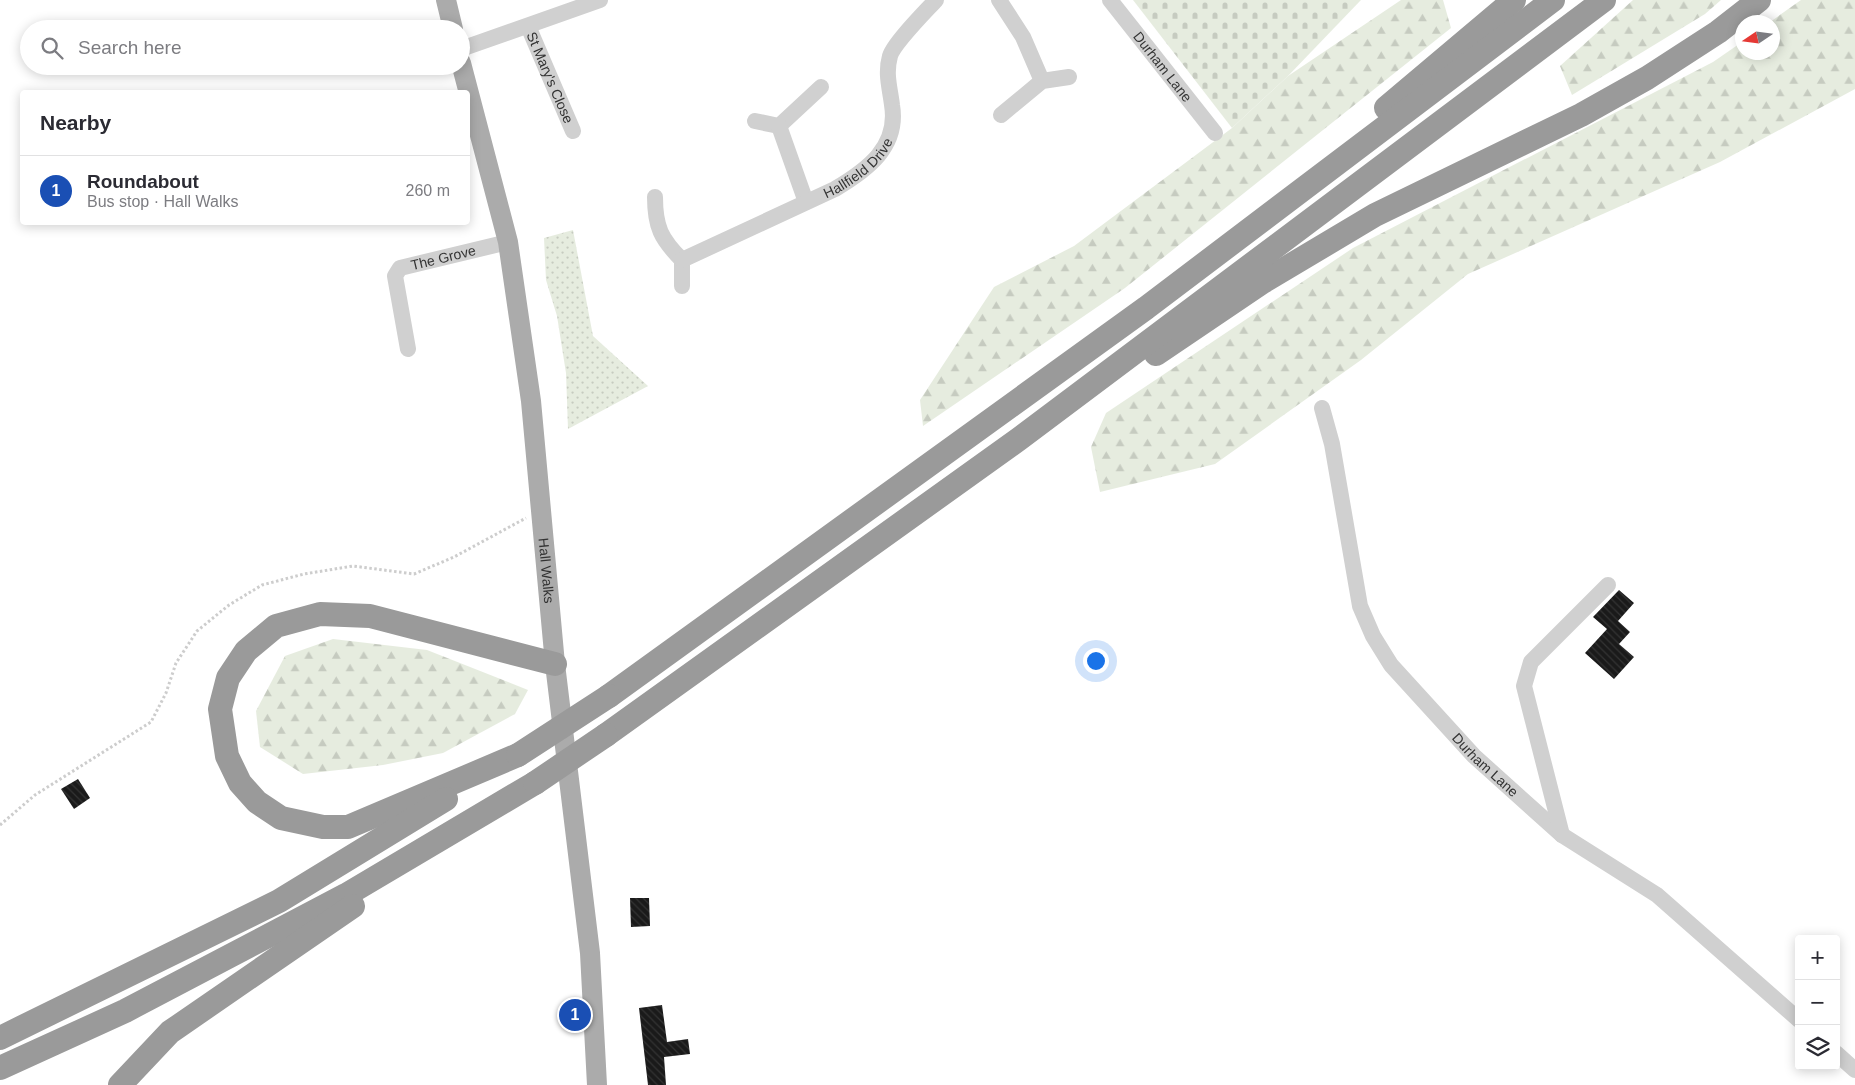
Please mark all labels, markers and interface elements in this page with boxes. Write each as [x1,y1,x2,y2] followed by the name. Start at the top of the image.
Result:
[1735,15,1780,60] north arrow
[20,20,470,75] search box
[1130,28,1195,105] street label: Durham Lane
[523,29,577,126] street label: St Mary's Close
[38,34,66,62] icon: search
[78,37,182,58] text: Search here
[40,111,111,134] text: Nearby
[821,135,896,201] street label: Hallfield Drive
[87,171,199,192] text: Roundabout
[52,182,60,199] text: 1
[406,182,450,199] text: 260 m
[87,193,238,210] text: Bus stop · Hall Walks
[409,242,477,273] street label: The Grove
[536,537,557,604] street label: Hall Walks
[1083,648,1109,674] your location
[1449,730,1522,800] street label: Durham Lane
[1795,935,1840,1070] map controls
[1795,935,1840,980] button: +
[1795,980,1840,1025] button: −
[559,996,591,1034] pin: 1
[1795,1025,1840,1070] button: layers

